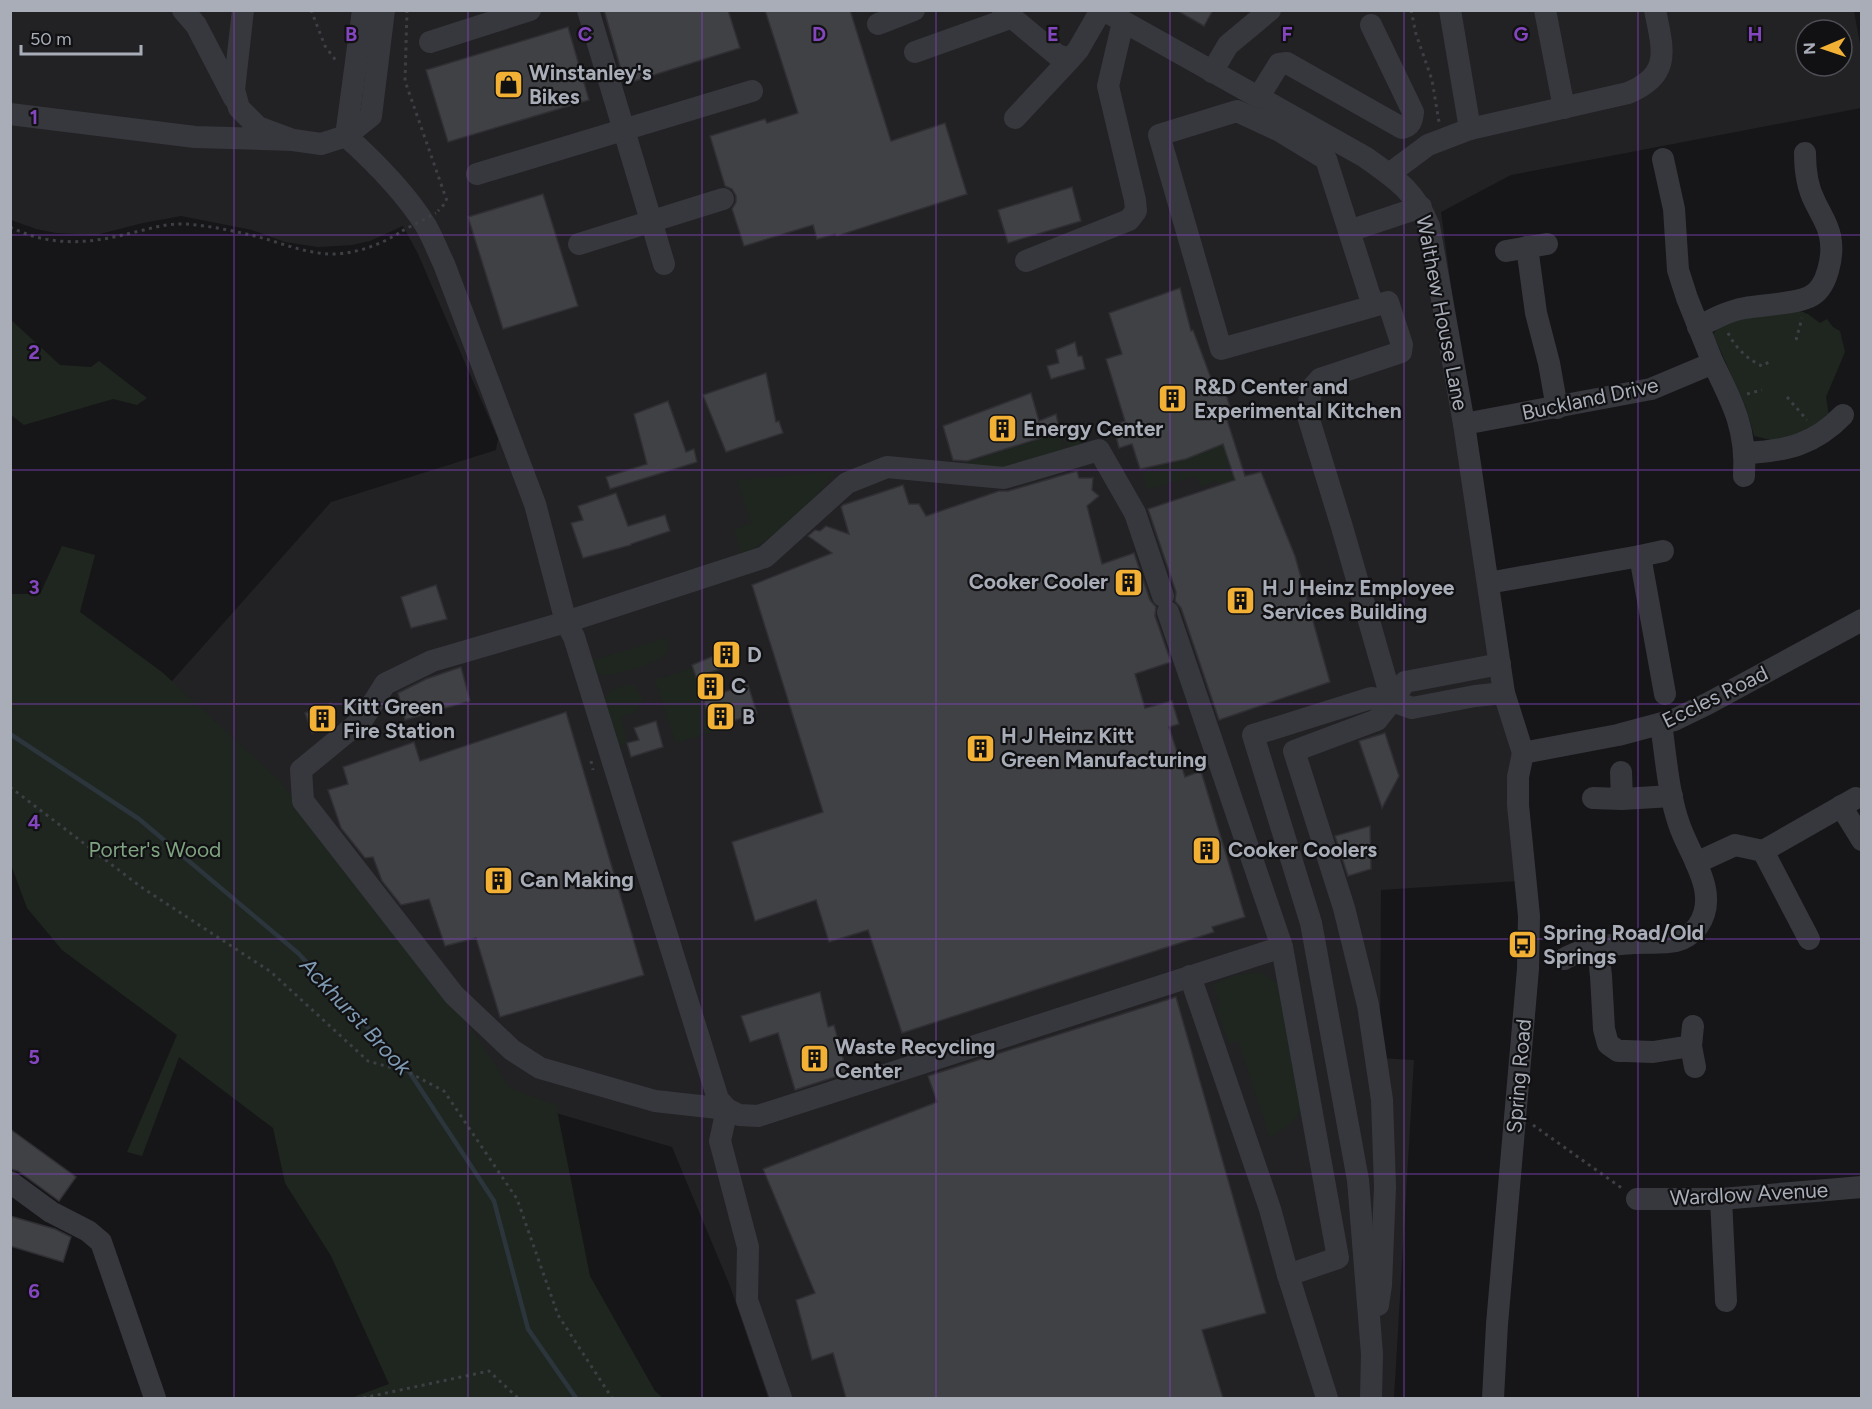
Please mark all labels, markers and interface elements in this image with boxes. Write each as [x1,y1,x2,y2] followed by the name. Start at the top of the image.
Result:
[21,18,141,56] scale bar
[1794,18,1854,78] north arrow
[345,22,357,46] text: B
[578,22,592,46] text: C
[812,22,826,46] text: D
[1047,22,1059,46] text: E
[1281,22,1293,46] text: F
[1514,22,1529,46] text: G
[1748,22,1763,46] text: H
[30,28,72,50] text: 50 m
[1800,42,1819,55] text: N
[529,60,652,109] place label: Winstanley's Bikes
[492,69,524,101] shop icon: Winstanley's Bikes
[30,105,38,129] text: 1
[1411,213,1474,413] street label: Walthew House Lane
[28,340,40,364] text: 2
[1519,372,1661,425] street label: Buckland Drive
[1194,374,1402,423] place label: R&D Center and Experimental Kitchen
[1157,383,1189,415] building icon: R&D Center and Experimental Kitchen
[986,413,1018,445] building icon: Energy Center
[1023,416,1163,441] place label: Energy Center
[1113,566,1145,598] building icon: Cooker Cooler
[969,569,1108,594] place label: Cooker Cooler
[28,575,40,599] text: 3
[1262,575,1455,624] place label: H J Heinz Employee Services Building
[1225,584,1257,616] building icon: H J Heinz Employee Services Building
[710,639,742,671] building icon: D
[747,642,762,667] place label: D
[1658,660,1772,733] street label: Eccles Road
[694,670,726,702] building icon: C
[731,673,746,698] place label: C
[343,694,455,743] place label: Kitt Green Fire Station
[705,701,737,733] building icon: B
[306,703,338,735] building icon: Kitt Green Fire Station
[742,704,755,729] place label: B
[1001,723,1207,772] place label: H J Heinz Kitt Green Manufacturing
[964,732,996,764] building icon: H J Heinz Kitt Green Manufacturing
[28,810,41,834] text: 4
[1191,834,1223,866] building icon: Cooker Coolers
[89,837,221,862] park label: Porter's Wood
[1228,837,1377,862] place label: Cooker Coolers
[483,864,515,896] building icon: Can Making
[520,867,634,892] place label: Can Making
[1543,920,1704,969] place label: Spring Road/Old Springs
[1506,929,1538,961] bus stop icon: Spring Road/Old Springs
[294,951,418,1082] water label: Ackhurst Brook
[1501,1018,1536,1134] street label: Spring Road
[835,1034,995,1083] place label: Waste Recycling Center
[798,1043,830,1075] building icon: Waste Recycling Center
[28,1045,40,1069] text: 5
[1669,1177,1829,1210] street label: Wardlow Avenue
[28,1279,40,1303] text: 6

